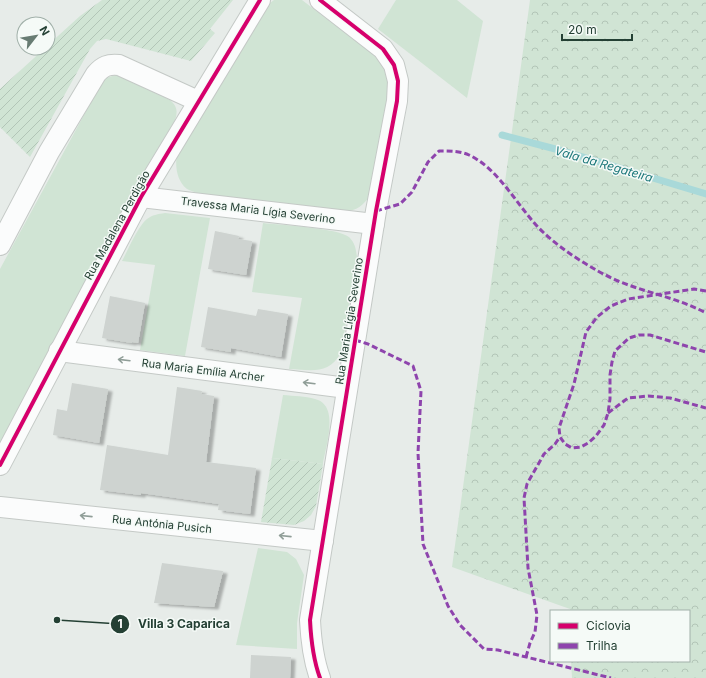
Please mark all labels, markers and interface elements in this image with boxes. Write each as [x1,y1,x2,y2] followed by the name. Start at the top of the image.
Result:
[16,16,56,56] north arrow
[562,16,632,42] scale bar
[568,22,597,37] text: 20 m
[36,24,53,38] text: N
[553,143,655,185] water label: Vala da Regateira
[81,167,153,282] street label: Rua Madalena Perdigão
[180,194,336,226] street label: Travessa Maria Lígia Severino
[332,256,366,386] street label: Rua Maria Lígia Severino
[118,356,131,364] one-way arrow
[141,356,265,384] street label: Rua Maria Emília Archer
[303,380,316,387] one-way arrow
[80,512,93,519] one-way arrow
[111,512,213,536] street label: Rua Antónia Pusich
[279,533,292,540] one-way arrow
[550,610,690,662] legend
[110,612,238,636] callout: Villa 3 Caparica
[117,616,123,631] text: 1
[138,616,230,631] text: Villa 3 Caparica
[586,618,631,633] text: Ciclovia
[586,638,617,653] text: Trilha

